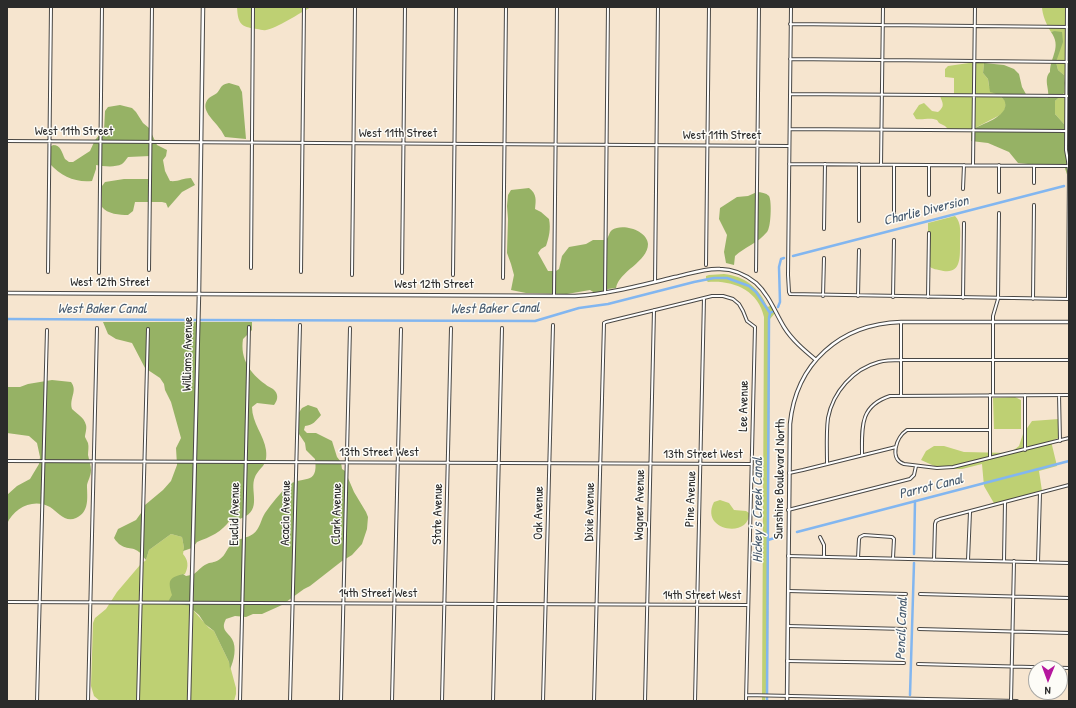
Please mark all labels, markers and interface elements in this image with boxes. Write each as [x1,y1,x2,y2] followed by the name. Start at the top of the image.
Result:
[35,124,113,140] street label: West 11th Street
[359,126,437,142] street label: West 11th Street
[683,128,761,144] street label: West 11th Street
[882,192,970,230] water label: Charlie Diversion
[70,275,150,291] street label: West 12th Street
[394,277,474,293] street label: West 12th Street
[450,300,540,318] water label: West Baker Canal
[58,301,146,317] water label: West Baker Canal
[180,317,196,391] street label: Williams Avenue
[736,380,752,432] street label: Lee Avenue
[771,419,789,539] street label: Sunshine Boulevard North
[339,445,419,461] street label: 13th Street West
[663,447,743,463] street label: 13th Street West
[750,457,766,563] water label: Hickey's Creek Canal
[632,469,648,541] street label: Wagner Avenue
[682,471,700,527] street label: Pine Avenue
[897,471,965,503] water label: Parrot Canal
[278,480,294,546] street label: Acacia Avenue
[227,482,243,546] street label: Euclid Avenue
[582,482,598,542] street label: Dixie Avenue
[329,483,345,545] street label: Clark Avenue
[430,483,446,545] street label: State Avenue
[531,486,547,540] street label: Oak Avenue
[339,586,417,602] street label: 14th Street West
[663,588,741,604] street label: 14th Street West
[893,597,911,661] water label: Pencil Canal
[1028,660,1068,700] north arrow
[1045,684,1051,698] text: N

